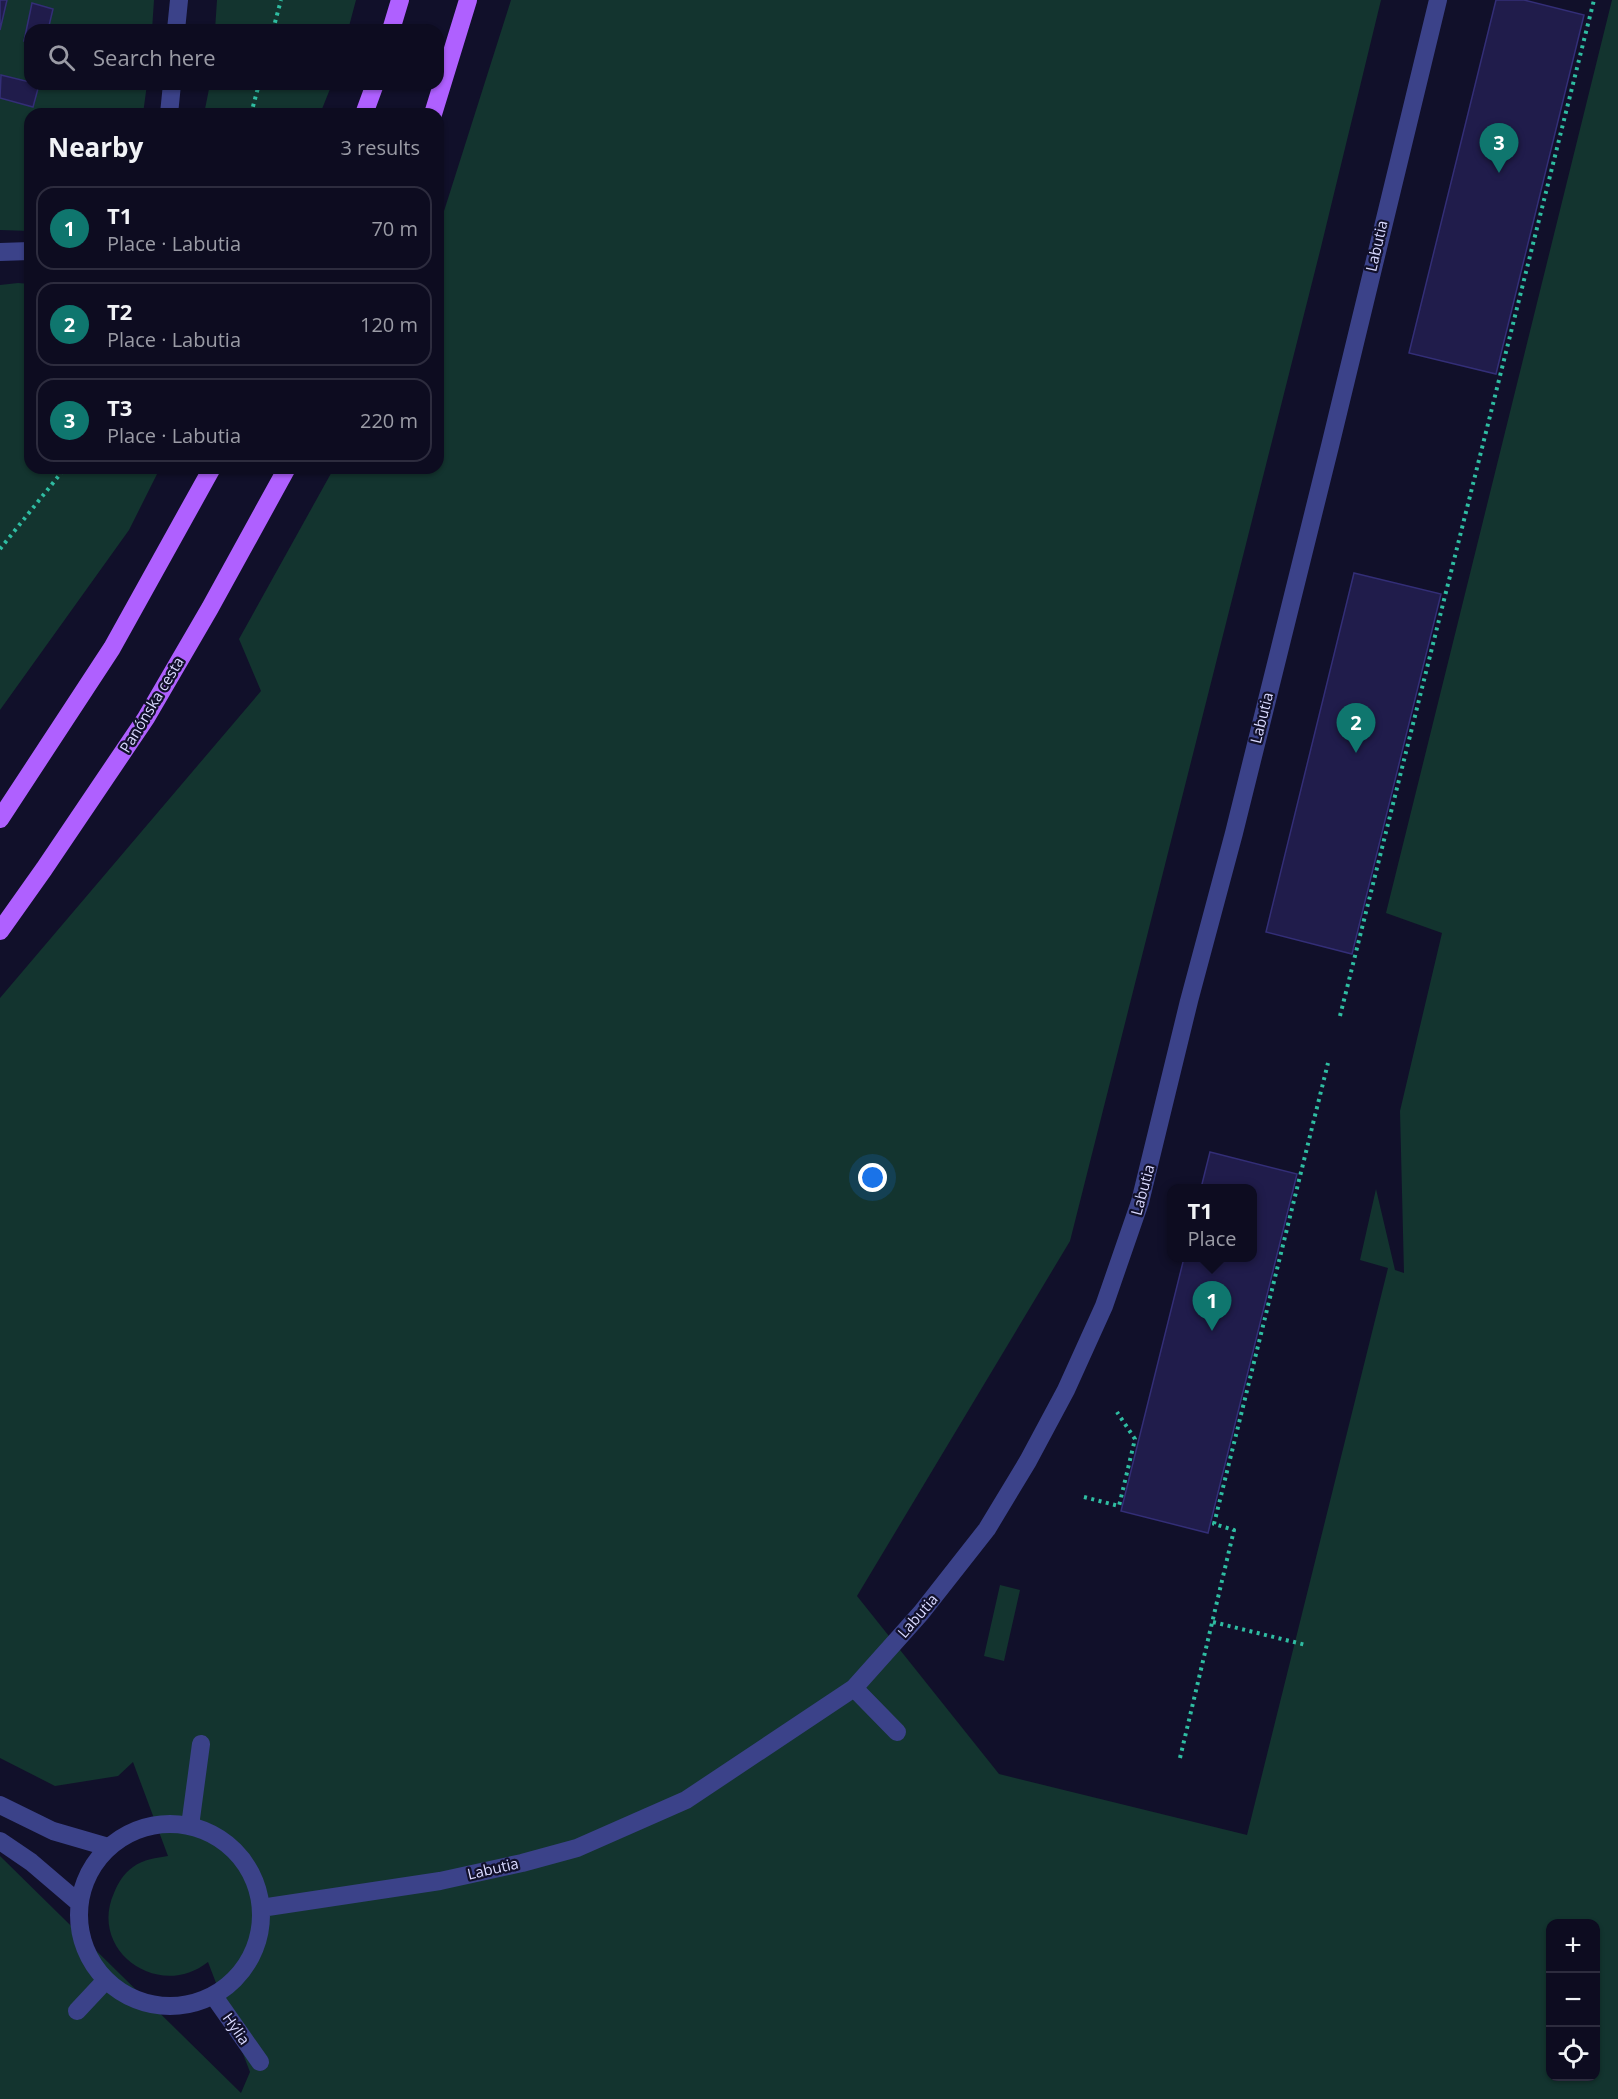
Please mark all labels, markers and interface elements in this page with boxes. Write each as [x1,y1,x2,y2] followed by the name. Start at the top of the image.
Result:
[24,24,444,90] search box
[45,41,78,74] icon: search
[93,42,216,72] text: Search here
[1480,124,1518,173] pin: 3
[48,129,143,165] text: Nearby
[340,134,420,161] text: 3 results
[107,200,132,230] text: T1
[64,215,75,242] text: 1
[371,215,418,242] text: 70 m
[1360,218,1392,273] street label: Labutia
[107,230,241,257] text: Place · Labutia
[107,296,132,326] text: T2
[64,311,75,338] text: 2
[360,311,418,338] text: 120 m
[107,326,241,353] text: Place · Labutia
[107,392,132,422] text: T3
[64,407,75,434] text: 3
[360,407,418,434] text: 220 m
[107,422,241,449] text: Place · Labutia
[115,653,188,756] street label: Panónska cesta
[1245,690,1277,745] street label: Labutia
[1336,704,1376,753] pin: 2
[1126,1162,1158,1217] street label: Labutia
[858,1163,887,1192] your location
[1167,1184,1257,1262] popup
[1187,1195,1213,1225] text: T1
[1187,1225,1237,1252] text: Place
[1192,1282,1232,1331] pin: 1
[893,1589,942,1642] street label: Labutia
[465,1852,520,1884] street label: Labutia
[1546,1919,1600,2081] map controls
[1546,1919,1600,1973] button: +
[1546,1973,1600,2027] button: −
[219,2009,255,2048] street label: Hýlia
[1546,2027,1600,2081] button: locate

